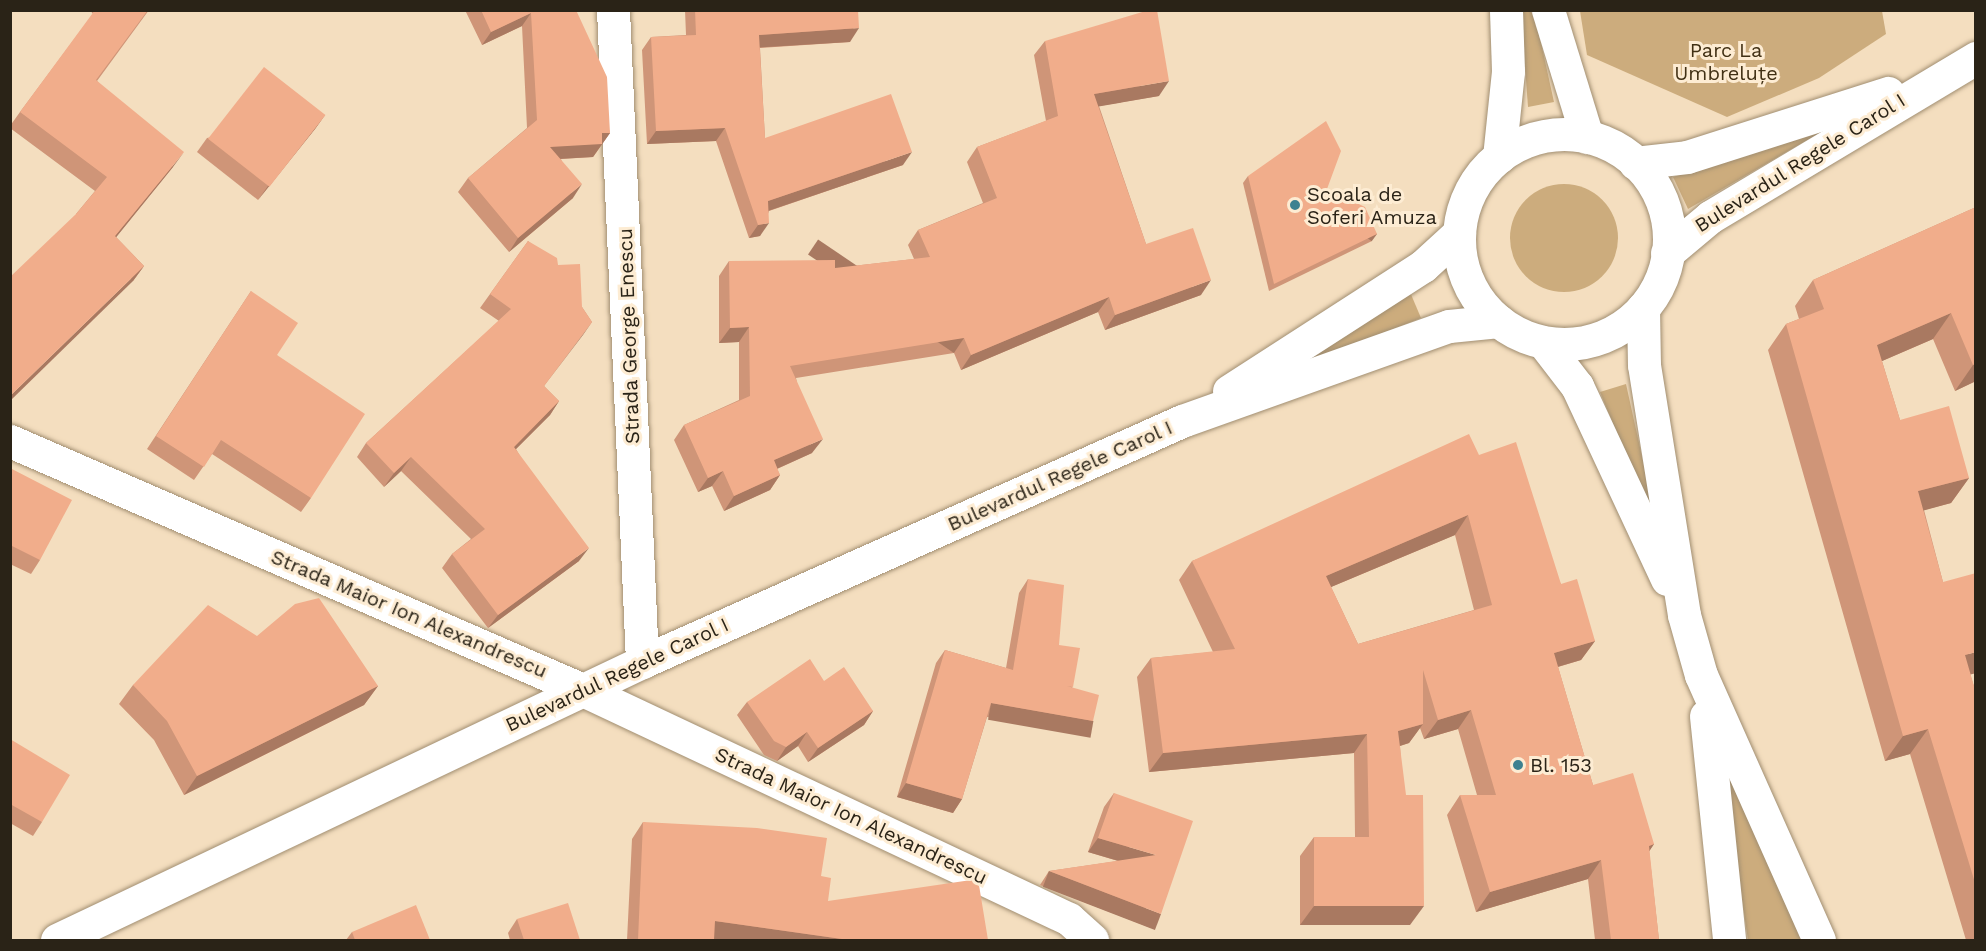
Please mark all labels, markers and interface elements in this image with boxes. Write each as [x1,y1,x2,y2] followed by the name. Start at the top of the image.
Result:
[1674,38,1778,85] park label: Parc La Umbreluțe
[1690,88,1910,238] street label: Bulevardul Regele Carol I
[1307,182,1438,229] place label: Scoala de Soferi Amuza
[1288,198,1302,212] marker: Scoala de Soferi Amuza
[613,227,645,445] street label: Strada George Enescu
[943,415,1177,537] street label: Bulevardul Regele Carol I
[267,544,551,684] street label: Strada Maior Ion Alexandrescu
[501,612,733,738] street label: Bulevardul Regele Carol I
[710,742,992,890] street label: Strada Maior Ion Alexandrescu
[1530,753,1592,777] place label: Bl. 153
[1511,758,1525,772] marker: Bl. 153

